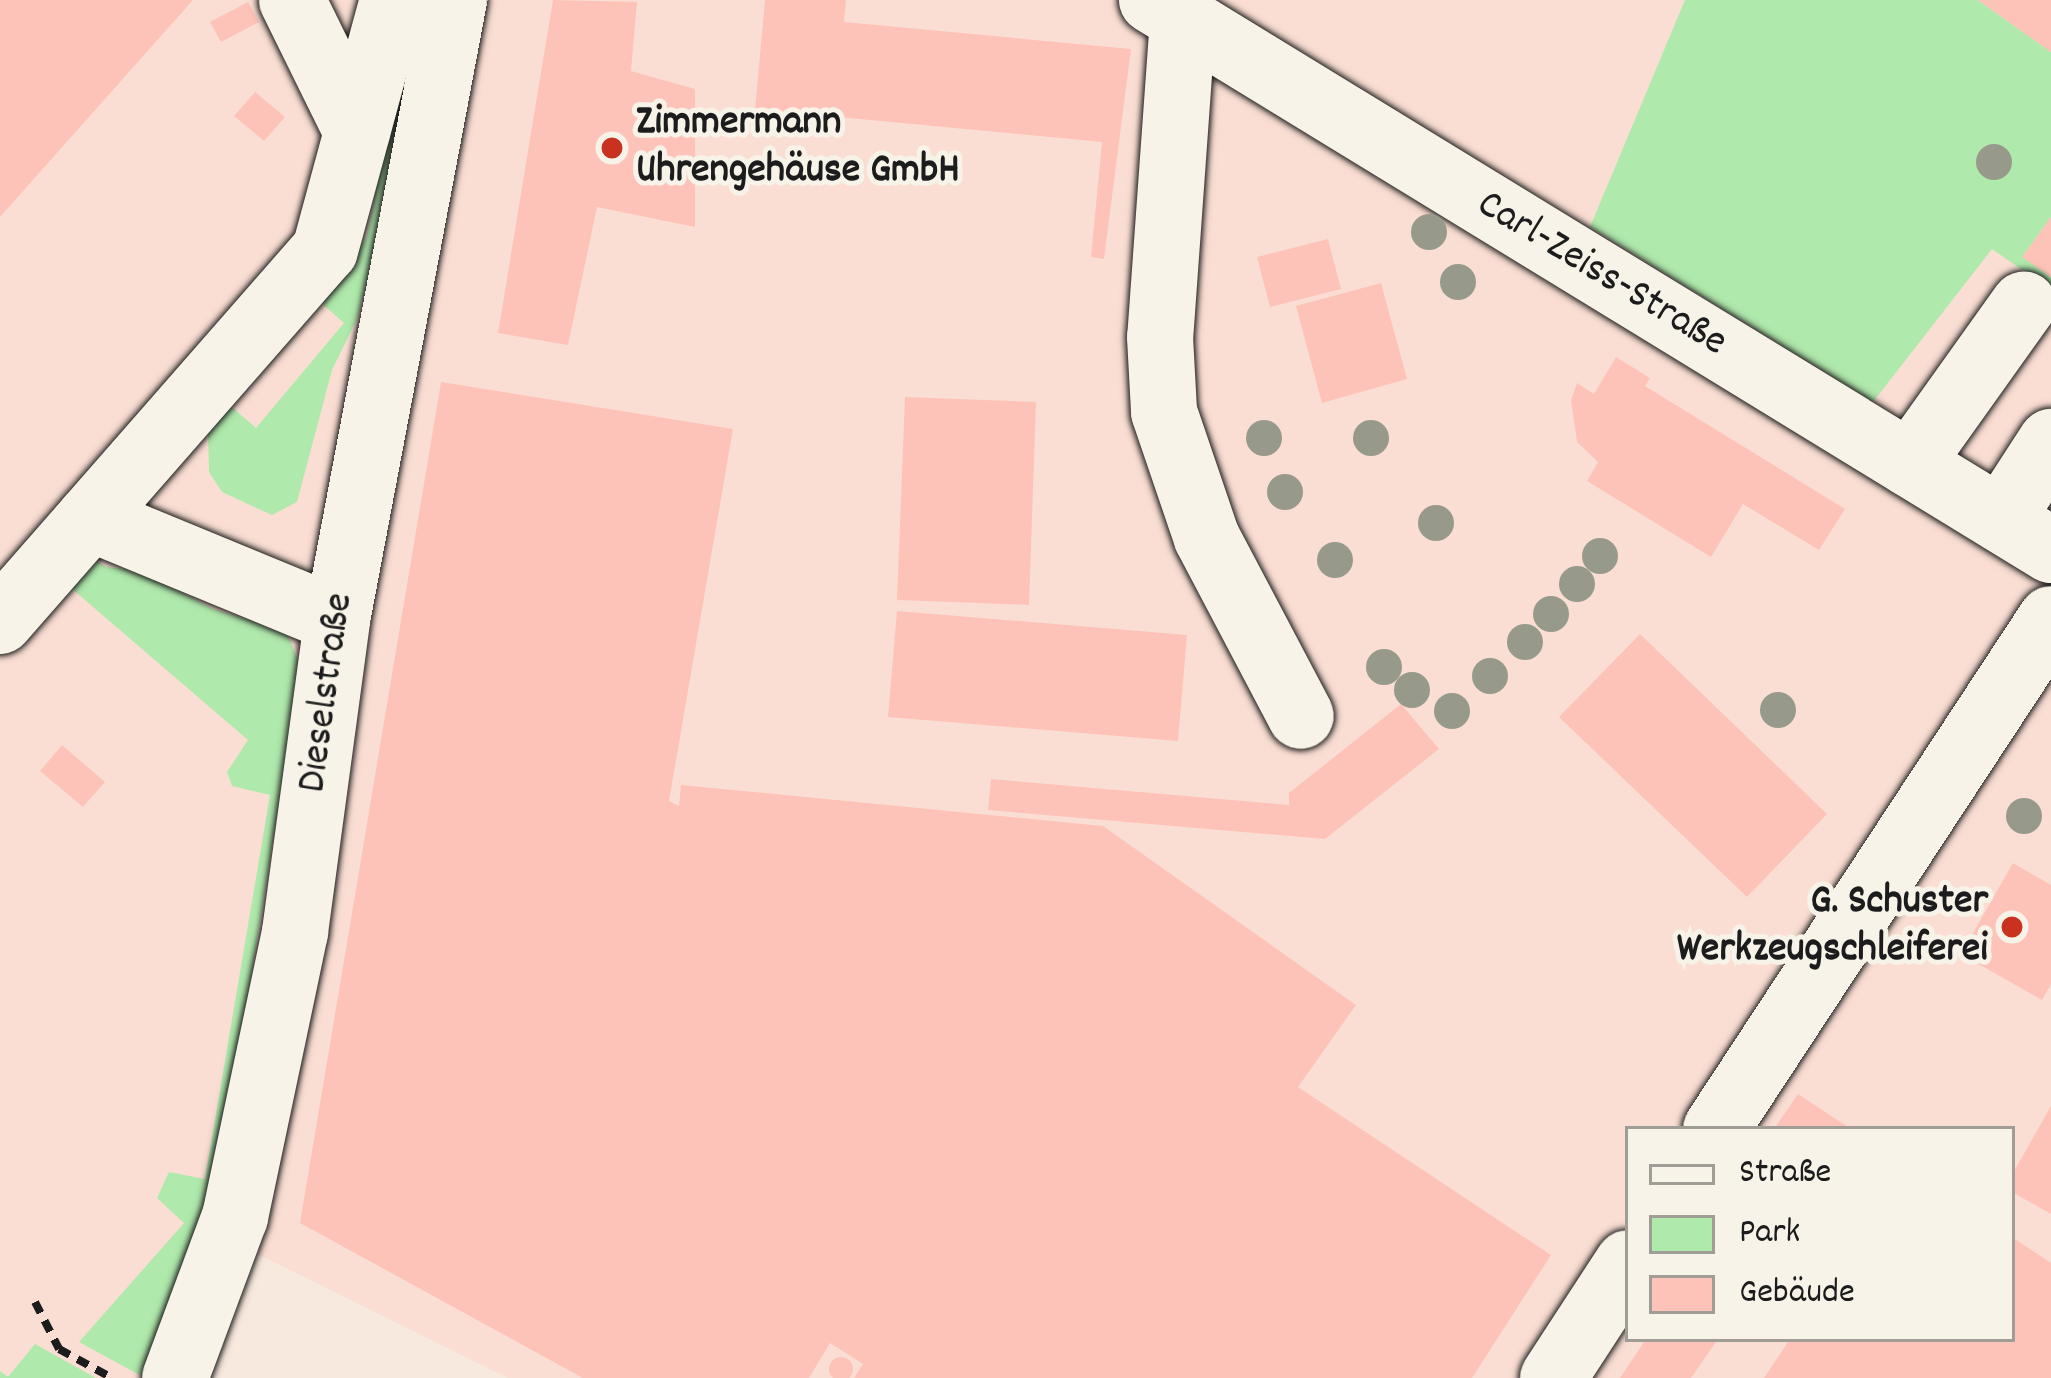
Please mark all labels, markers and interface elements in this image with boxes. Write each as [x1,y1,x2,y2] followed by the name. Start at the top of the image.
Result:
[636,99,960,198] place label: Zimmermann Uhrengehäuse GmbH
[599,135,625,161] marker: Zimmermann Uhrengehäuse GmbH
[1467,181,1735,369] street label: Carl-Zeiss-Straße
[289,590,367,796] street label: Dieselstraße
[1677,878,1988,976] place label: G. Schuster Werkzeugschleiferei
[1999,914,2025,940] marker: G. Schuster Werkzeugschleiferei
[1625,1126,2015,1342] legend
[1739,1148,1831,1200] text: Straße
[1739,1208,1800,1260] text: Park
[1739,1268,1855,1320] text: Gebäude

